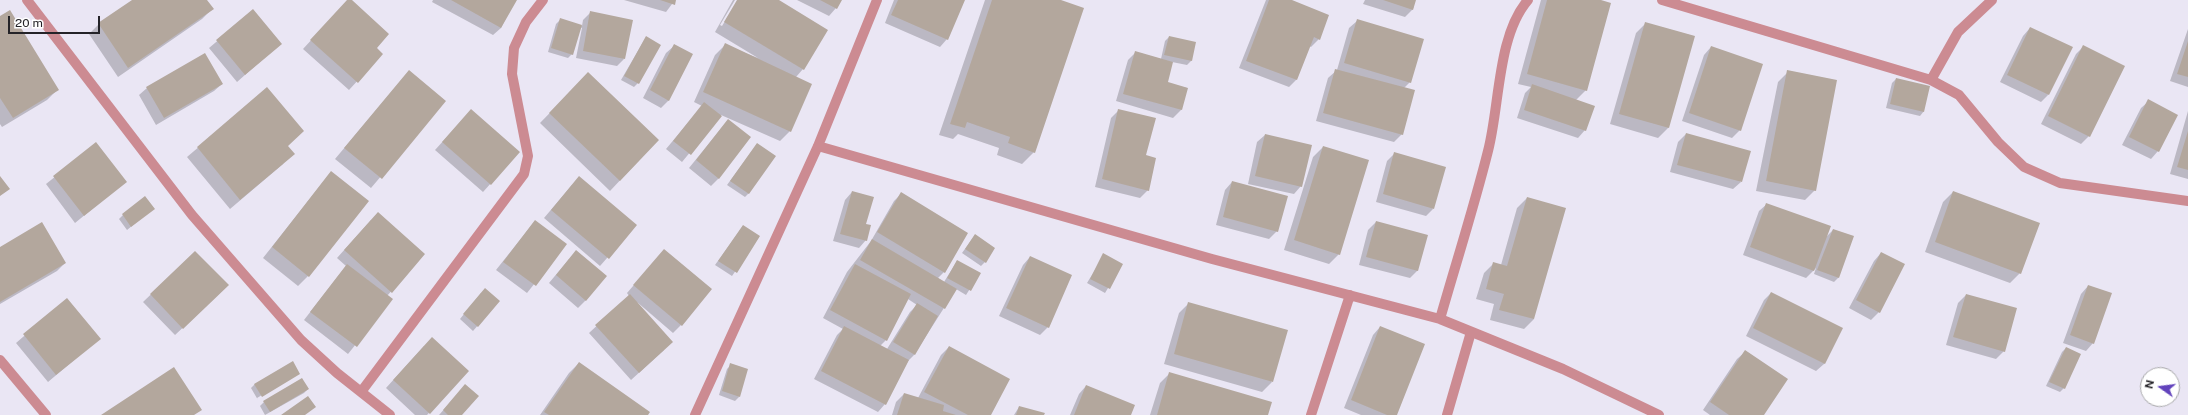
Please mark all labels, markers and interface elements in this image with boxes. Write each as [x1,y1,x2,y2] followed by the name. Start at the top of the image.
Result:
[10,8,102,34] scale bar
[15,16,43,30] text: 20 m
[2140,367,2180,407] north arrow
[2142,379,2156,390] text: N

